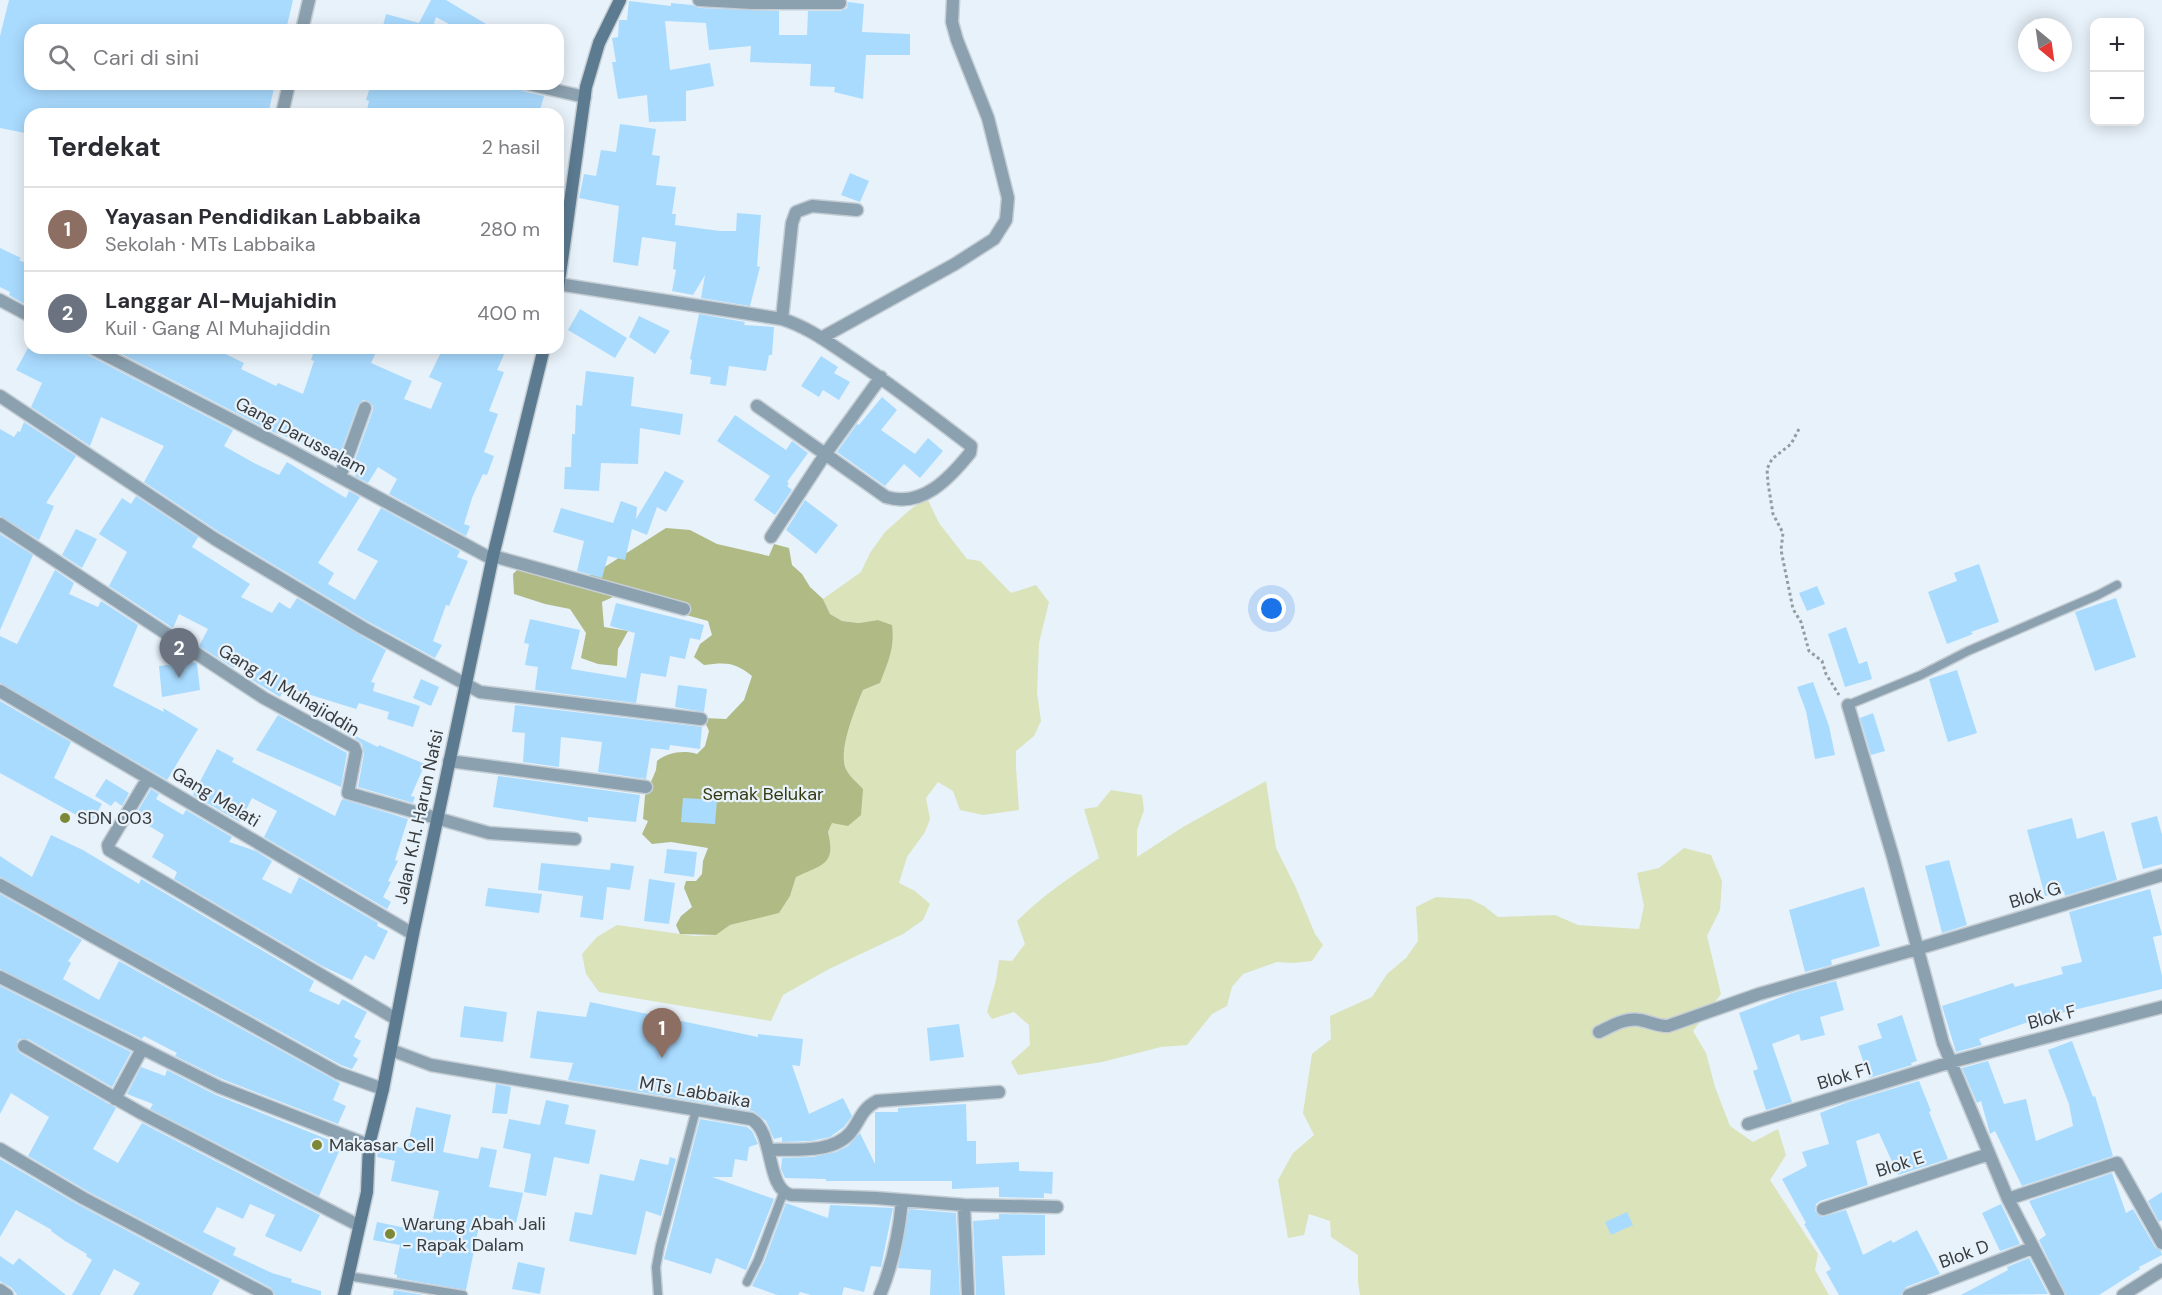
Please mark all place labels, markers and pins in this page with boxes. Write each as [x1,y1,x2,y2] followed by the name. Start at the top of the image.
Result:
[160,628,198,678] pin: 2
[77,806,152,830] place label: SDN 003
[58,811,72,825] marker: SDN 003
[642,1008,682,1058] pin: 1
[329,1133,434,1157] place label: Makasar Cell
[310,1138,324,1152] marker: Makasar Cell
[402,1212,546,1257] place label: Warung Abah Jali - Rapak Dalam
[383,1227,397,1241] marker: Warung Abah Jali - Rapak Dalam

